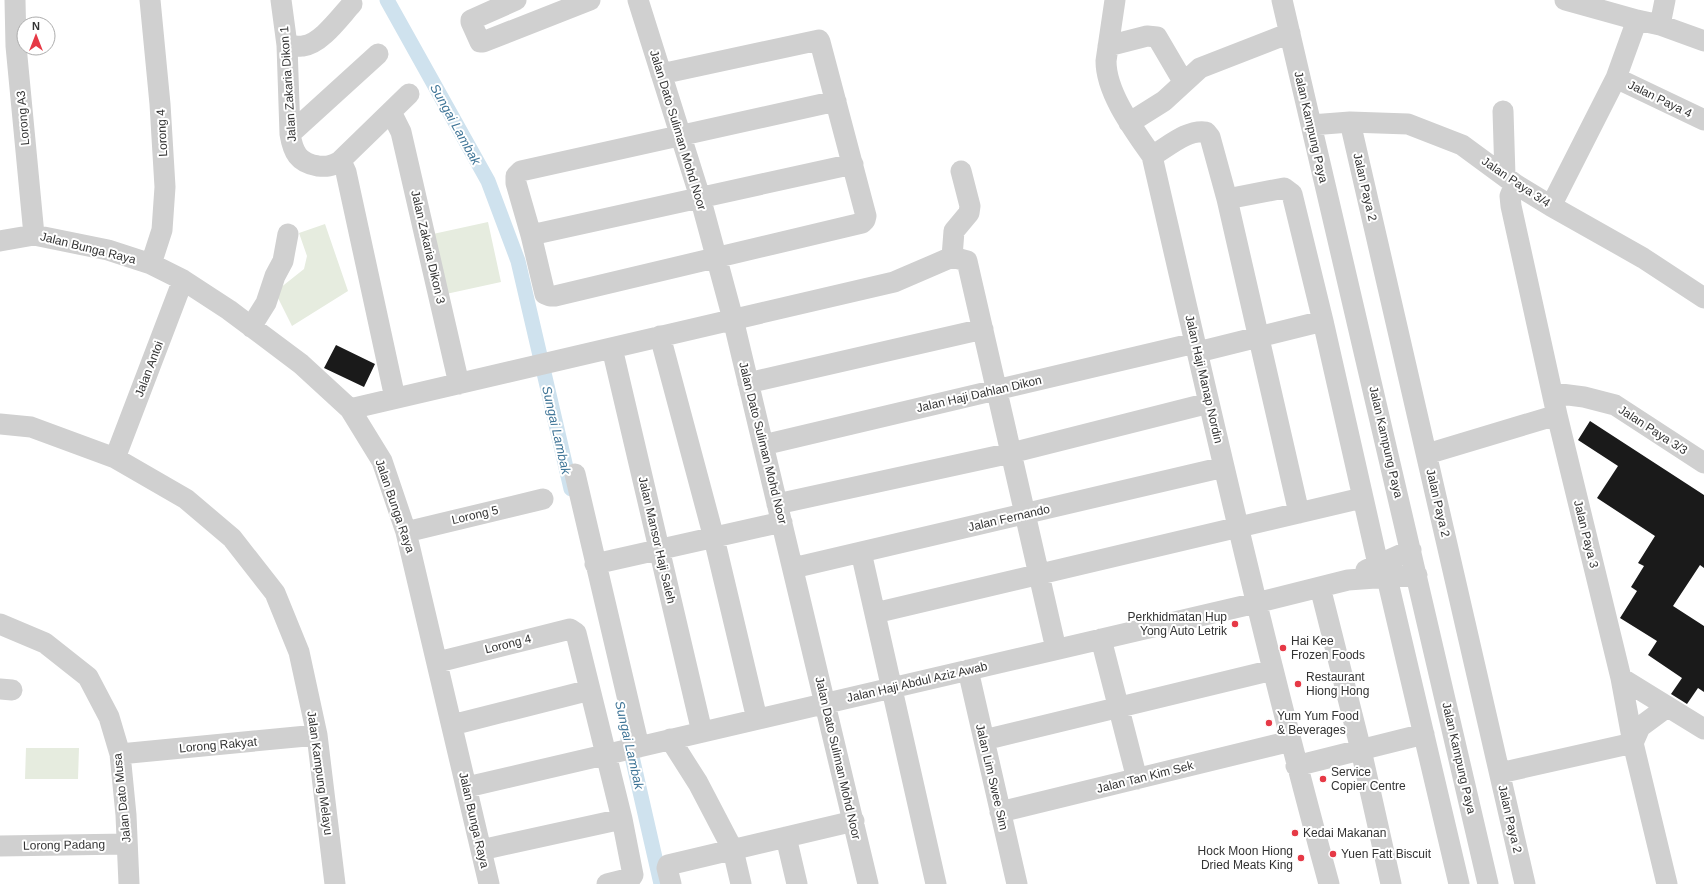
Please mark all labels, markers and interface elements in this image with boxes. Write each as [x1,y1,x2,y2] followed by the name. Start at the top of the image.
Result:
[16,16,56,56] north arrow
[32,20,40,32] text: N
[277,25,299,142] street label: Jalan Zakaria Dikon 1
[647,48,709,212] street label: Jalan Dato Suliman Mohd Noor
[1291,70,1331,184] street label: Jalan Kampung Paya
[1626,77,1695,121] street label: Jalan Paya 4
[427,81,485,169] water label: Sungai Lambak
[14,90,32,146] street label: Lorong A3
[154,109,170,157] street label: Lorong 4
[1350,152,1380,223] street label: Jalan Paya 2
[1479,154,1553,210] street label: Jalan Paya 3/4
[408,189,448,305] street label: Jalan Zakaria Dikon 3
[39,229,138,267] street label: Jalan Bunga Raya
[1182,313,1226,445] street label: Jalan Haji Manap Nordin
[132,339,166,399] street label: Jalan Antoi
[736,360,790,526] street label: Jalan Dato Suliman Mohd Noor
[915,373,1043,415] street label: Jalan Haji Dahlan Dikon
[539,384,574,477] water label: Sungai Lambak
[1366,385,1406,499] street label: Jalan Kampung Paya
[1616,403,1690,458] street label: Jalan Paya 3/3
[372,457,418,555] street label: Jalan Bunga Raya
[1423,468,1453,539] street label: Jalan Paya 2
[636,475,678,605] street label: Jalan Mansor Haji Saleh
[1571,499,1601,570] street label: Jalan Paya 3
[967,502,1052,534] street label: Jalan Fernando
[450,503,500,527] street label: Lorong 5
[1128,610,1228,638] place label: Perkhidmatan Hup Yong Auto Letrik
[1230,619,1240,629] marker: Perkhidmatan Hup Yong Auto Letrik
[483,631,533,657] street label: Lorong 4
[1291,634,1365,662] place label: Hai Kee Frozen Foods
[1278,643,1288,653] marker: Hai Kee Frozen Foods
[845,659,989,705] street label: Jalan Haji Abdul Aziz Awab
[1306,670,1369,698] place label: Restaurant Hiong Hong
[812,675,864,841] street label: Jalan Dato Suliman Mohd Noor
[1293,679,1303,689] marker: Restaurant Hiong Hong
[612,699,647,792] water label: Sungai Lambak
[1439,701,1479,815] street label: Jalan Kampung Paya
[1277,709,1359,737] place label: Yum Yum Food & Beverages
[304,710,336,836] street label: Jalan Kampung Melayu
[1264,718,1274,728] marker: Yum Yum Food & Beverages
[973,722,1011,832] street label: Jalan Lim Swee Sim
[179,735,258,755] street label: Lorong Rakyat
[110,752,134,844] street label: Jalan Dato Musa
[1095,758,1196,796] street label: Jalan Tan Kim Sek
[1331,765,1406,793] place label: Service Copier Centre
[456,771,492,870] street label: Jalan Bunga Raya
[1318,774,1328,784] marker: Service Copier Centre
[1495,784,1525,855] street label: Jalan Paya 2
[1303,826,1386,840] place label: Kedai Makanan
[1290,828,1300,838] marker: Kedai Makanan
[23,837,105,853] street label: Lorong Padang
[1198,844,1293,872] place label: Hock Moon Hiong Dried Meats King
[1341,847,1432,861] place label: Yuen Fatt Biscuit
[1328,849,1338,859] marker: Yuen Fatt Biscuit
[1296,853,1306,863] marker: Hock Moon Hiong Dried Meats King

